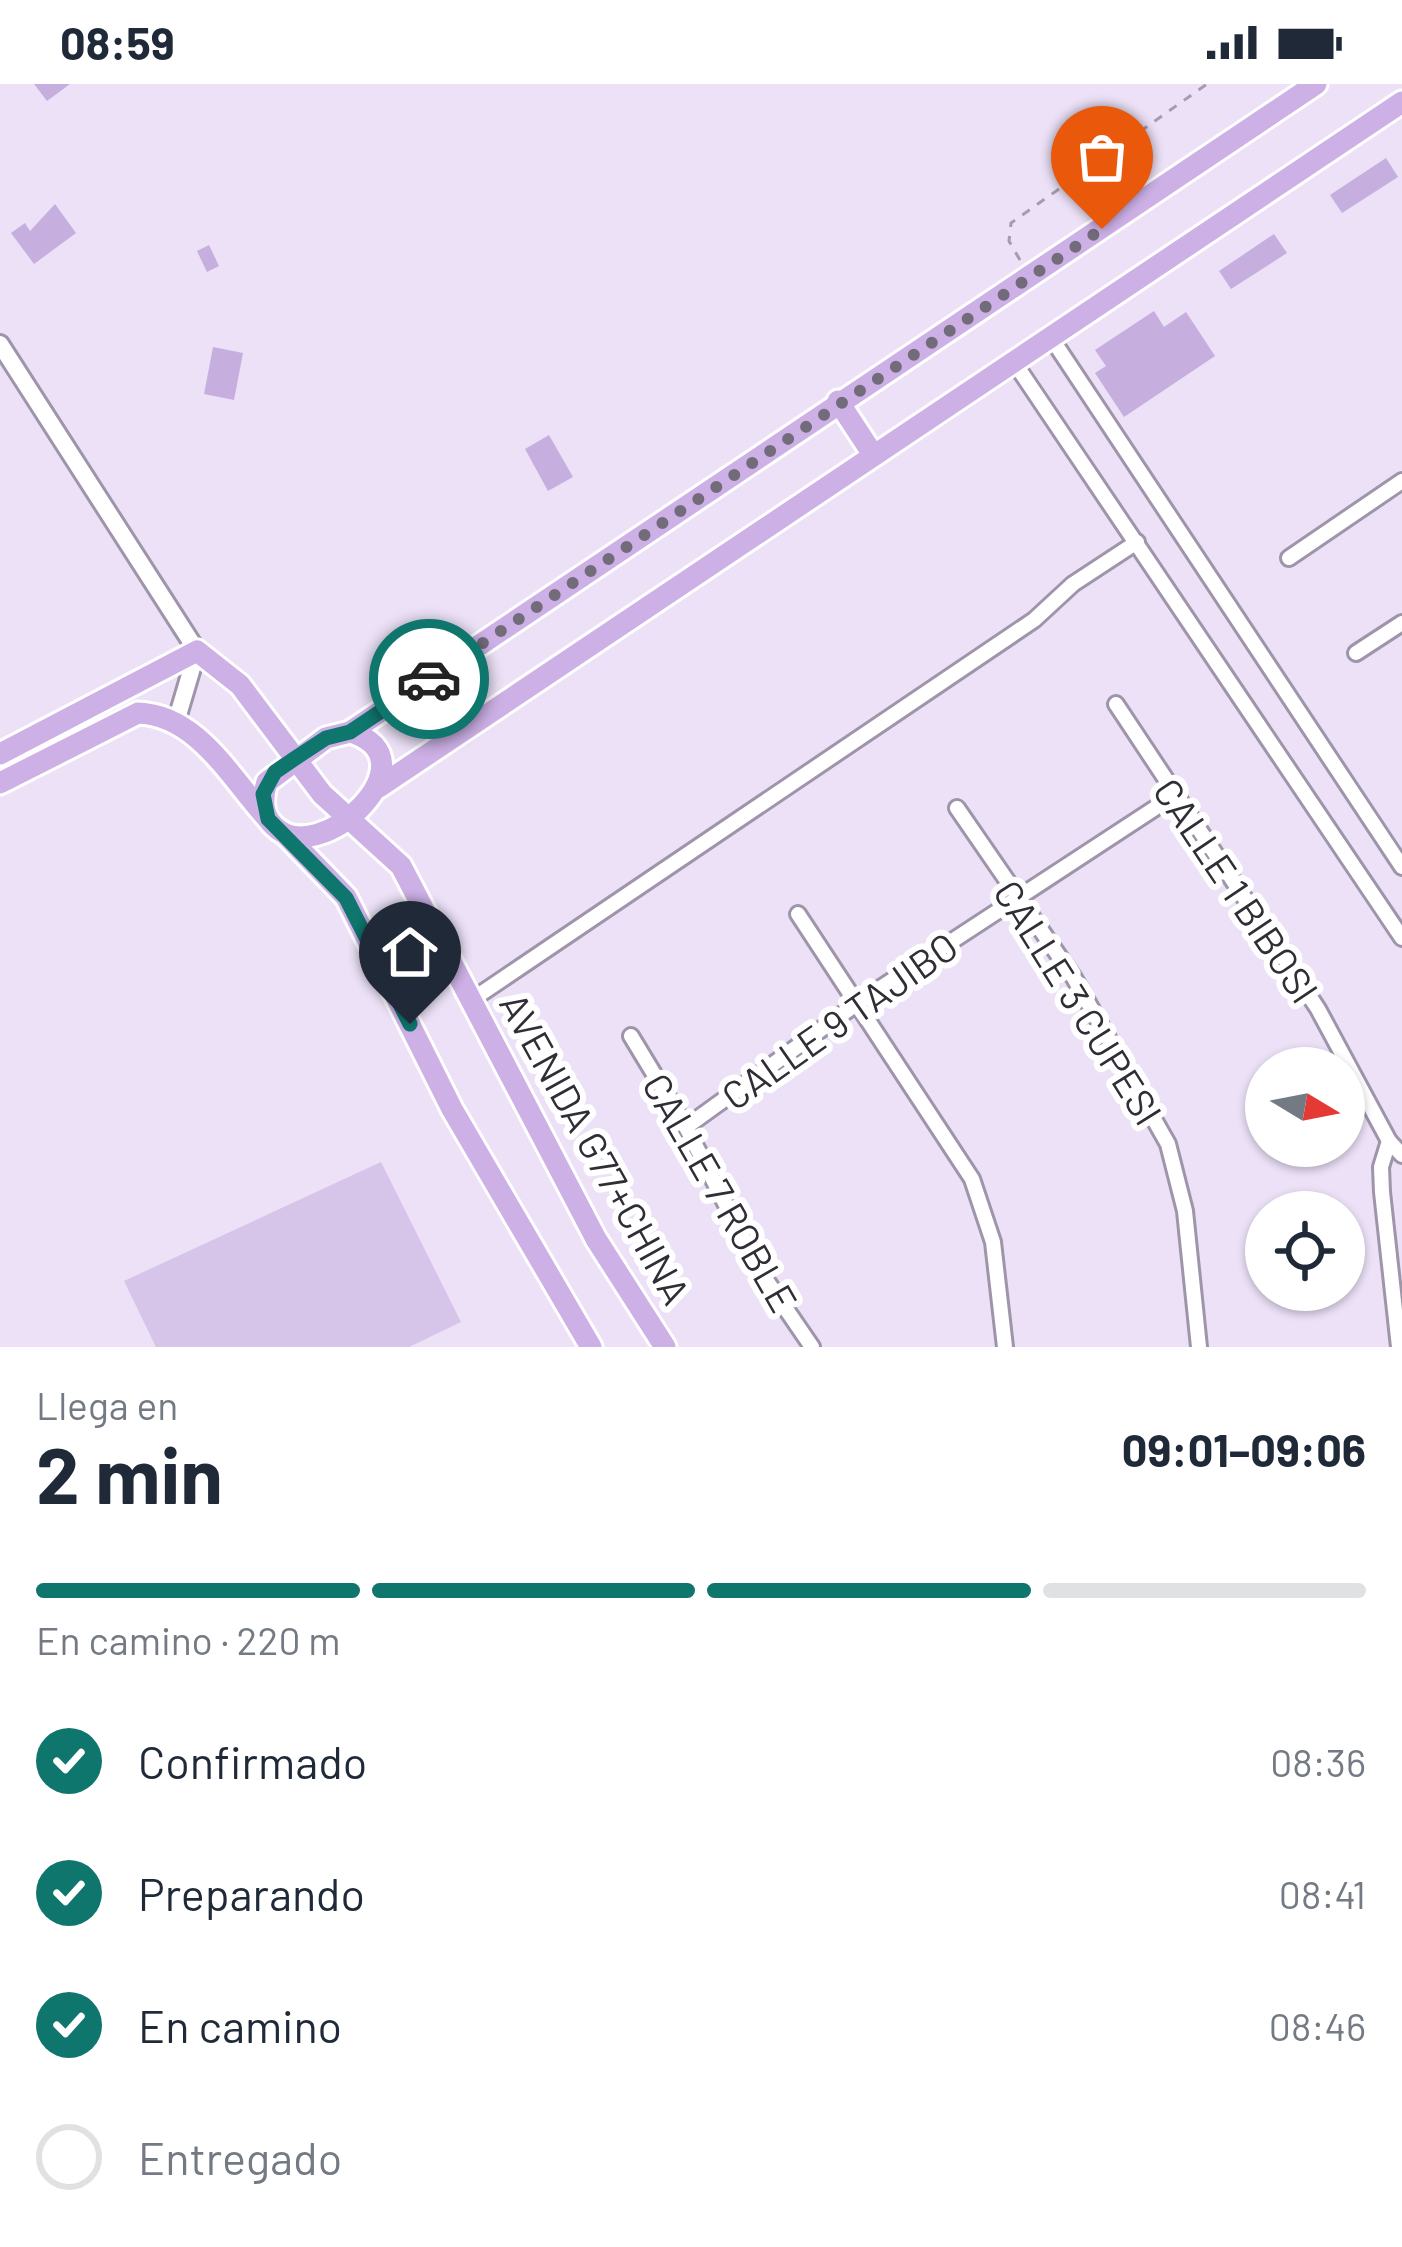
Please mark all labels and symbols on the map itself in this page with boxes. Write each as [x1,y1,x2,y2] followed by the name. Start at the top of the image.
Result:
[1051,106,1153,229] pin
[369,619,489,739] courier
[1145,769,1329,1011] street label: CALLE 1 BIBOSI
[985,871,1173,1133] street label: CALLE 3 CUPESI
[359,901,461,1024] pin
[712,921,966,1119] street label: CALLE 9 TAJIBO
[491,984,701,1312] street label: AVENIDA G77+CHINA
[1245,1047,1365,1167] north arrow
[634,1064,808,1320] street label: CALLE 7 ROBLE

